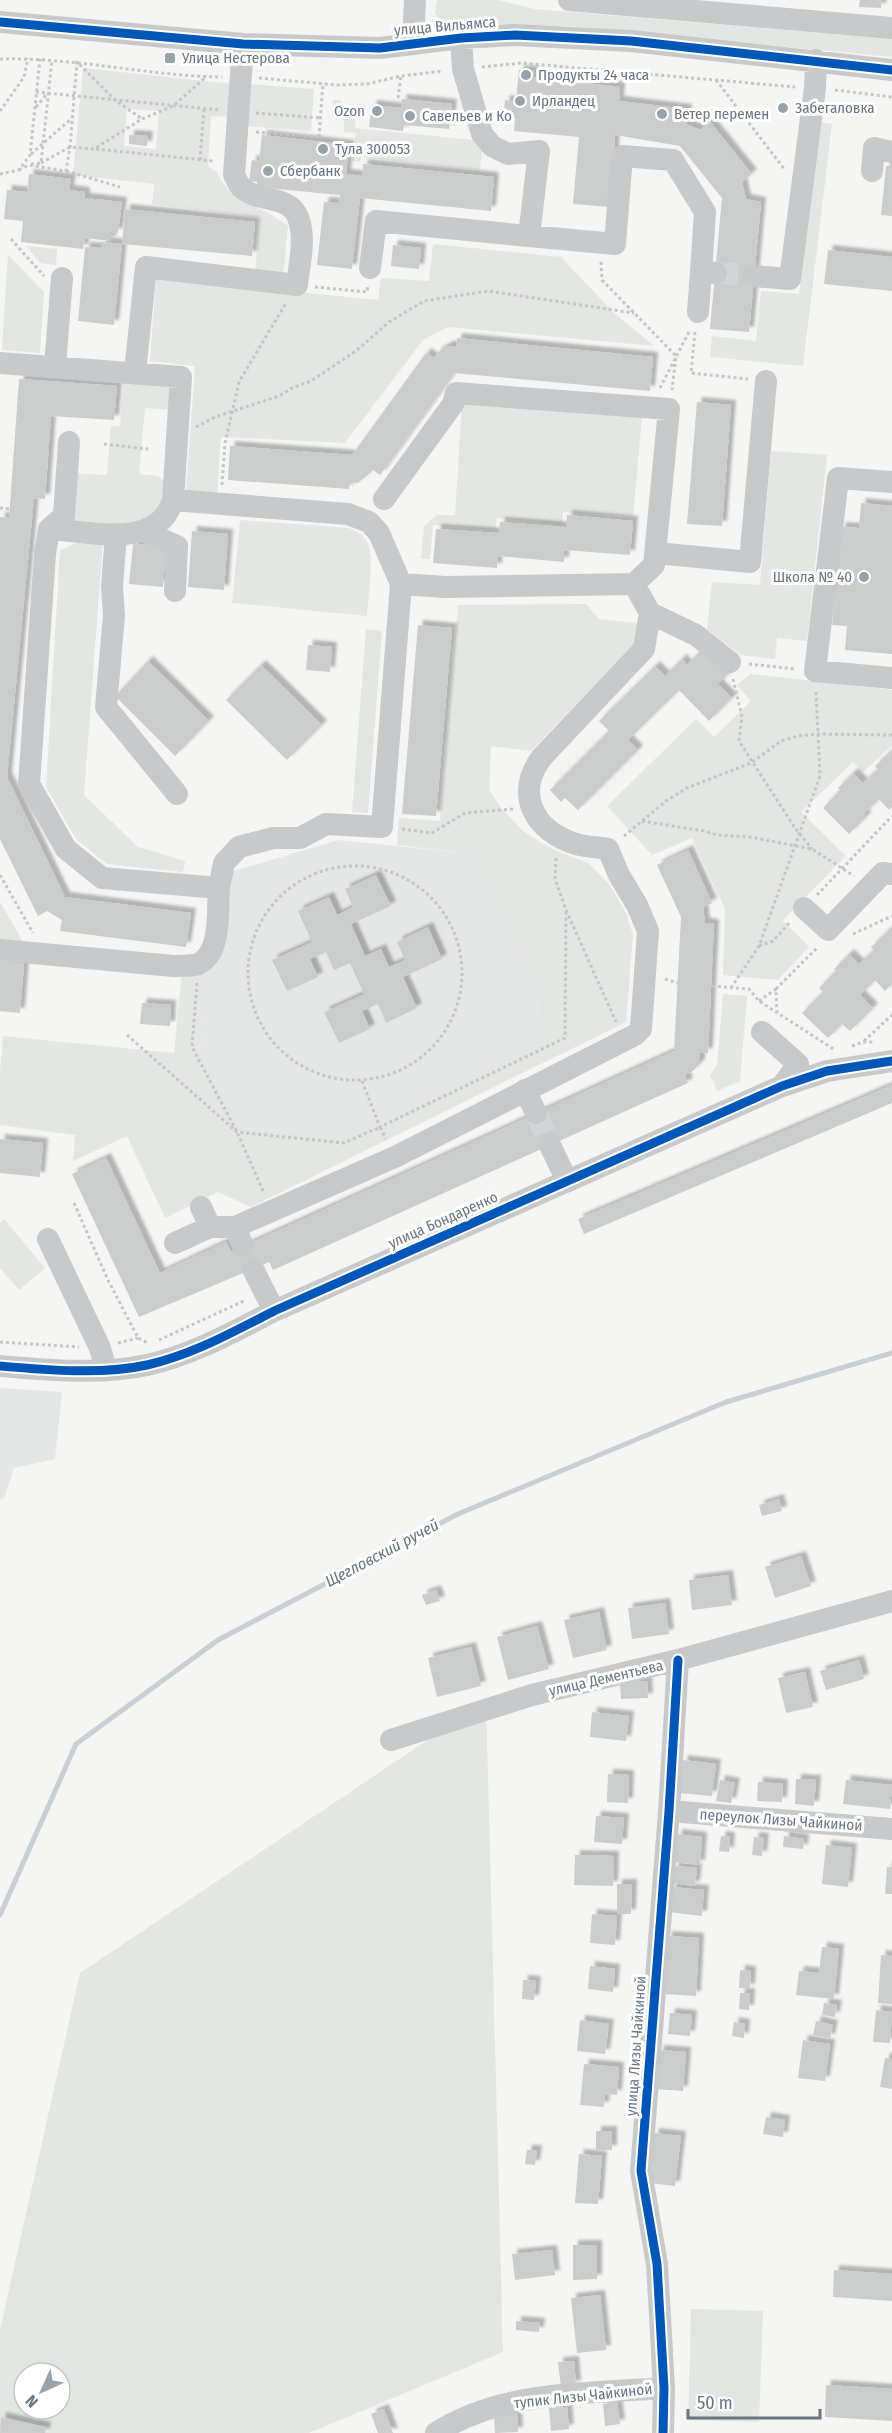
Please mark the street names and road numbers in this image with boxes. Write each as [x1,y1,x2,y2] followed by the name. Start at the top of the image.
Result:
[393,13,497,39] street label: улица Вильямса
[385,1188,501,1252] street label: улица Бондаренко
[547,1656,665,1700] street label: улица Дементьева
[699,1805,863,1835] street label: переулок Лизы Чайкиной
[622,1975,650,2117] street label: улица Лизы Чайкиной
[513,2380,653,2412] street label: тупик Лизы Чайкиной

